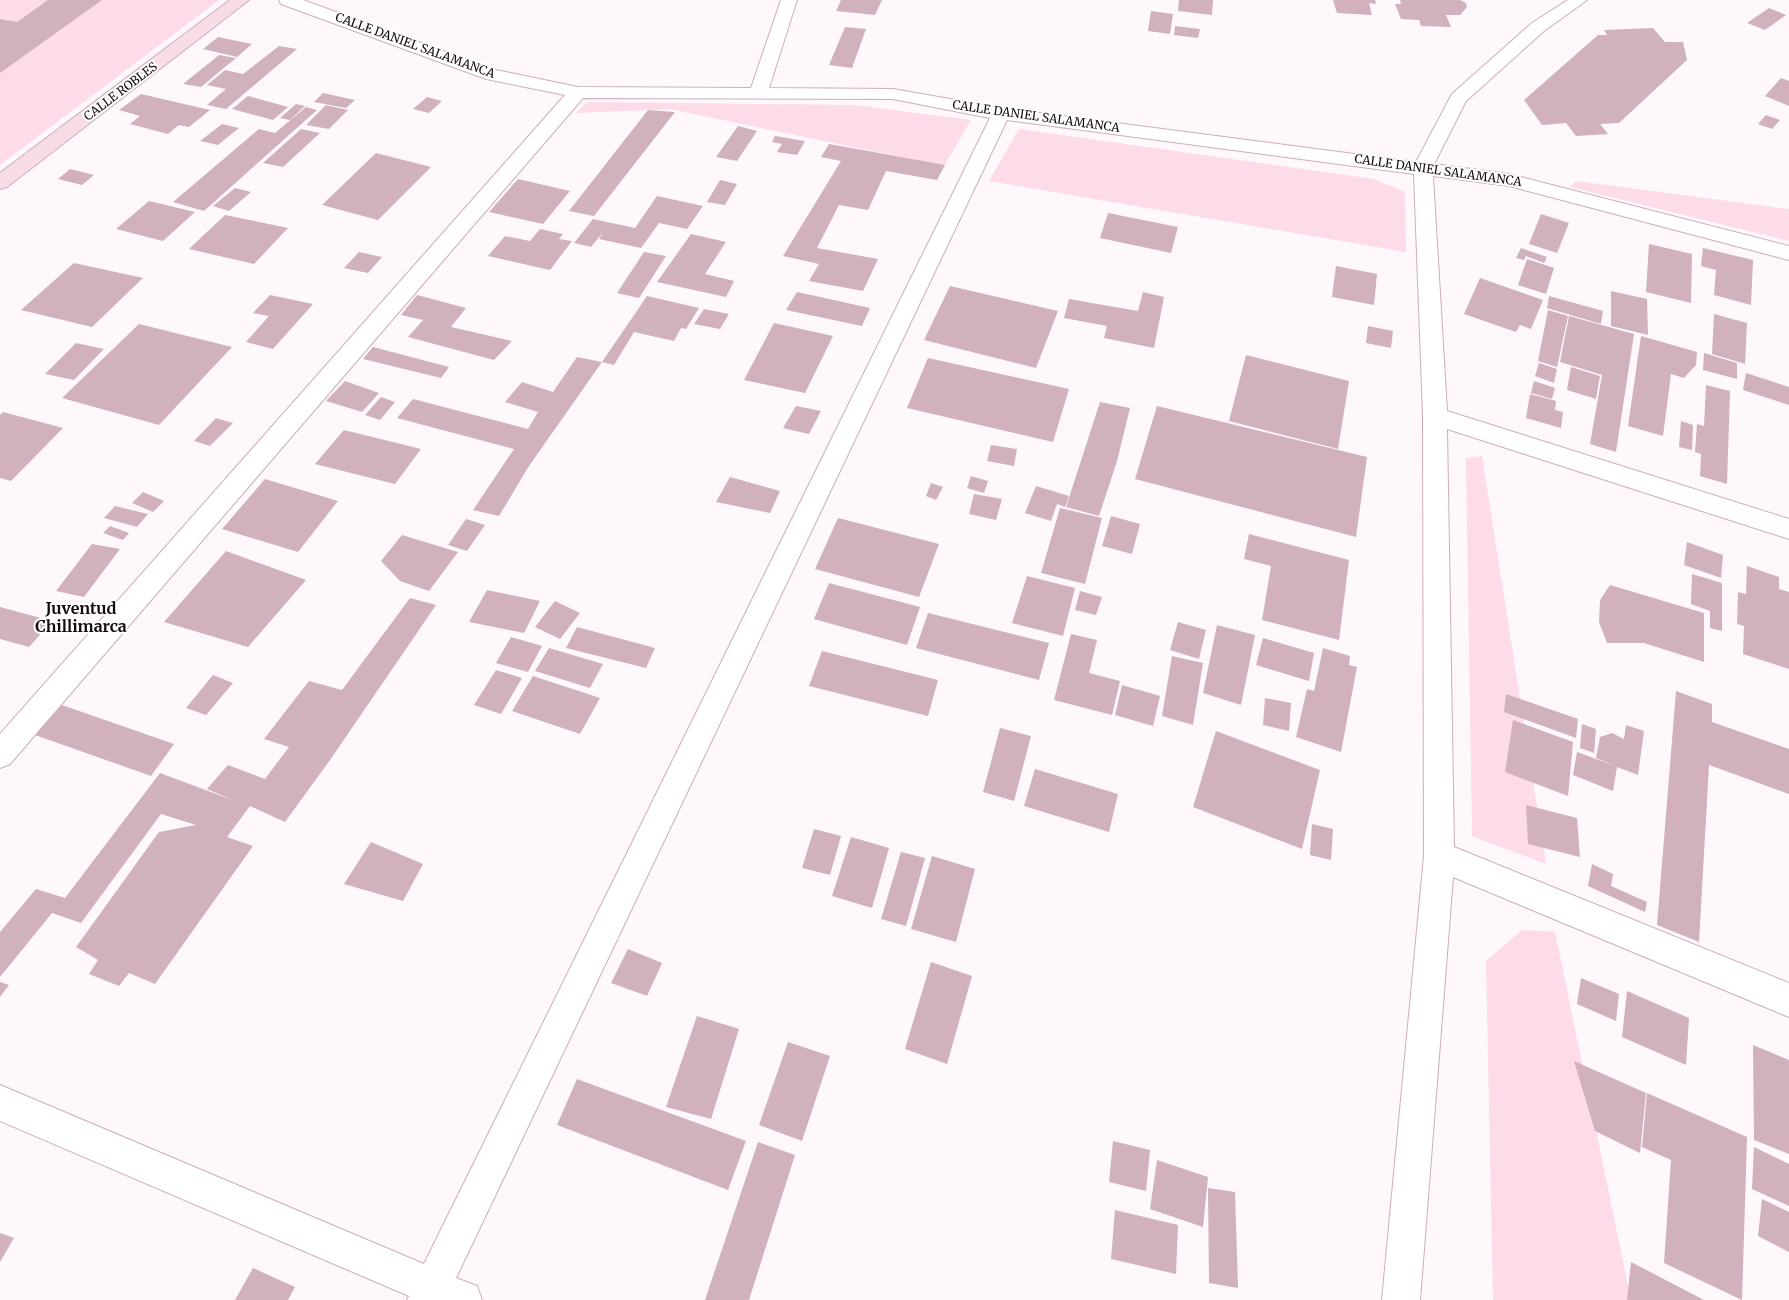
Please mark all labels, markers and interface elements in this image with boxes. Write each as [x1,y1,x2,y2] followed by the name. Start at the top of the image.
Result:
[333,10,497,82] street label: CALLE DANIEL SALAMANCA
[81,60,161,124] street label: CALLE ROBLES
[951,98,1121,136] street label: CALLE DANIEL SALAMANCA
[1353,152,1523,190] street label: CALLE DANIEL SALAMANCA
[35,599,127,637] district label: Juventud Chillimarca

